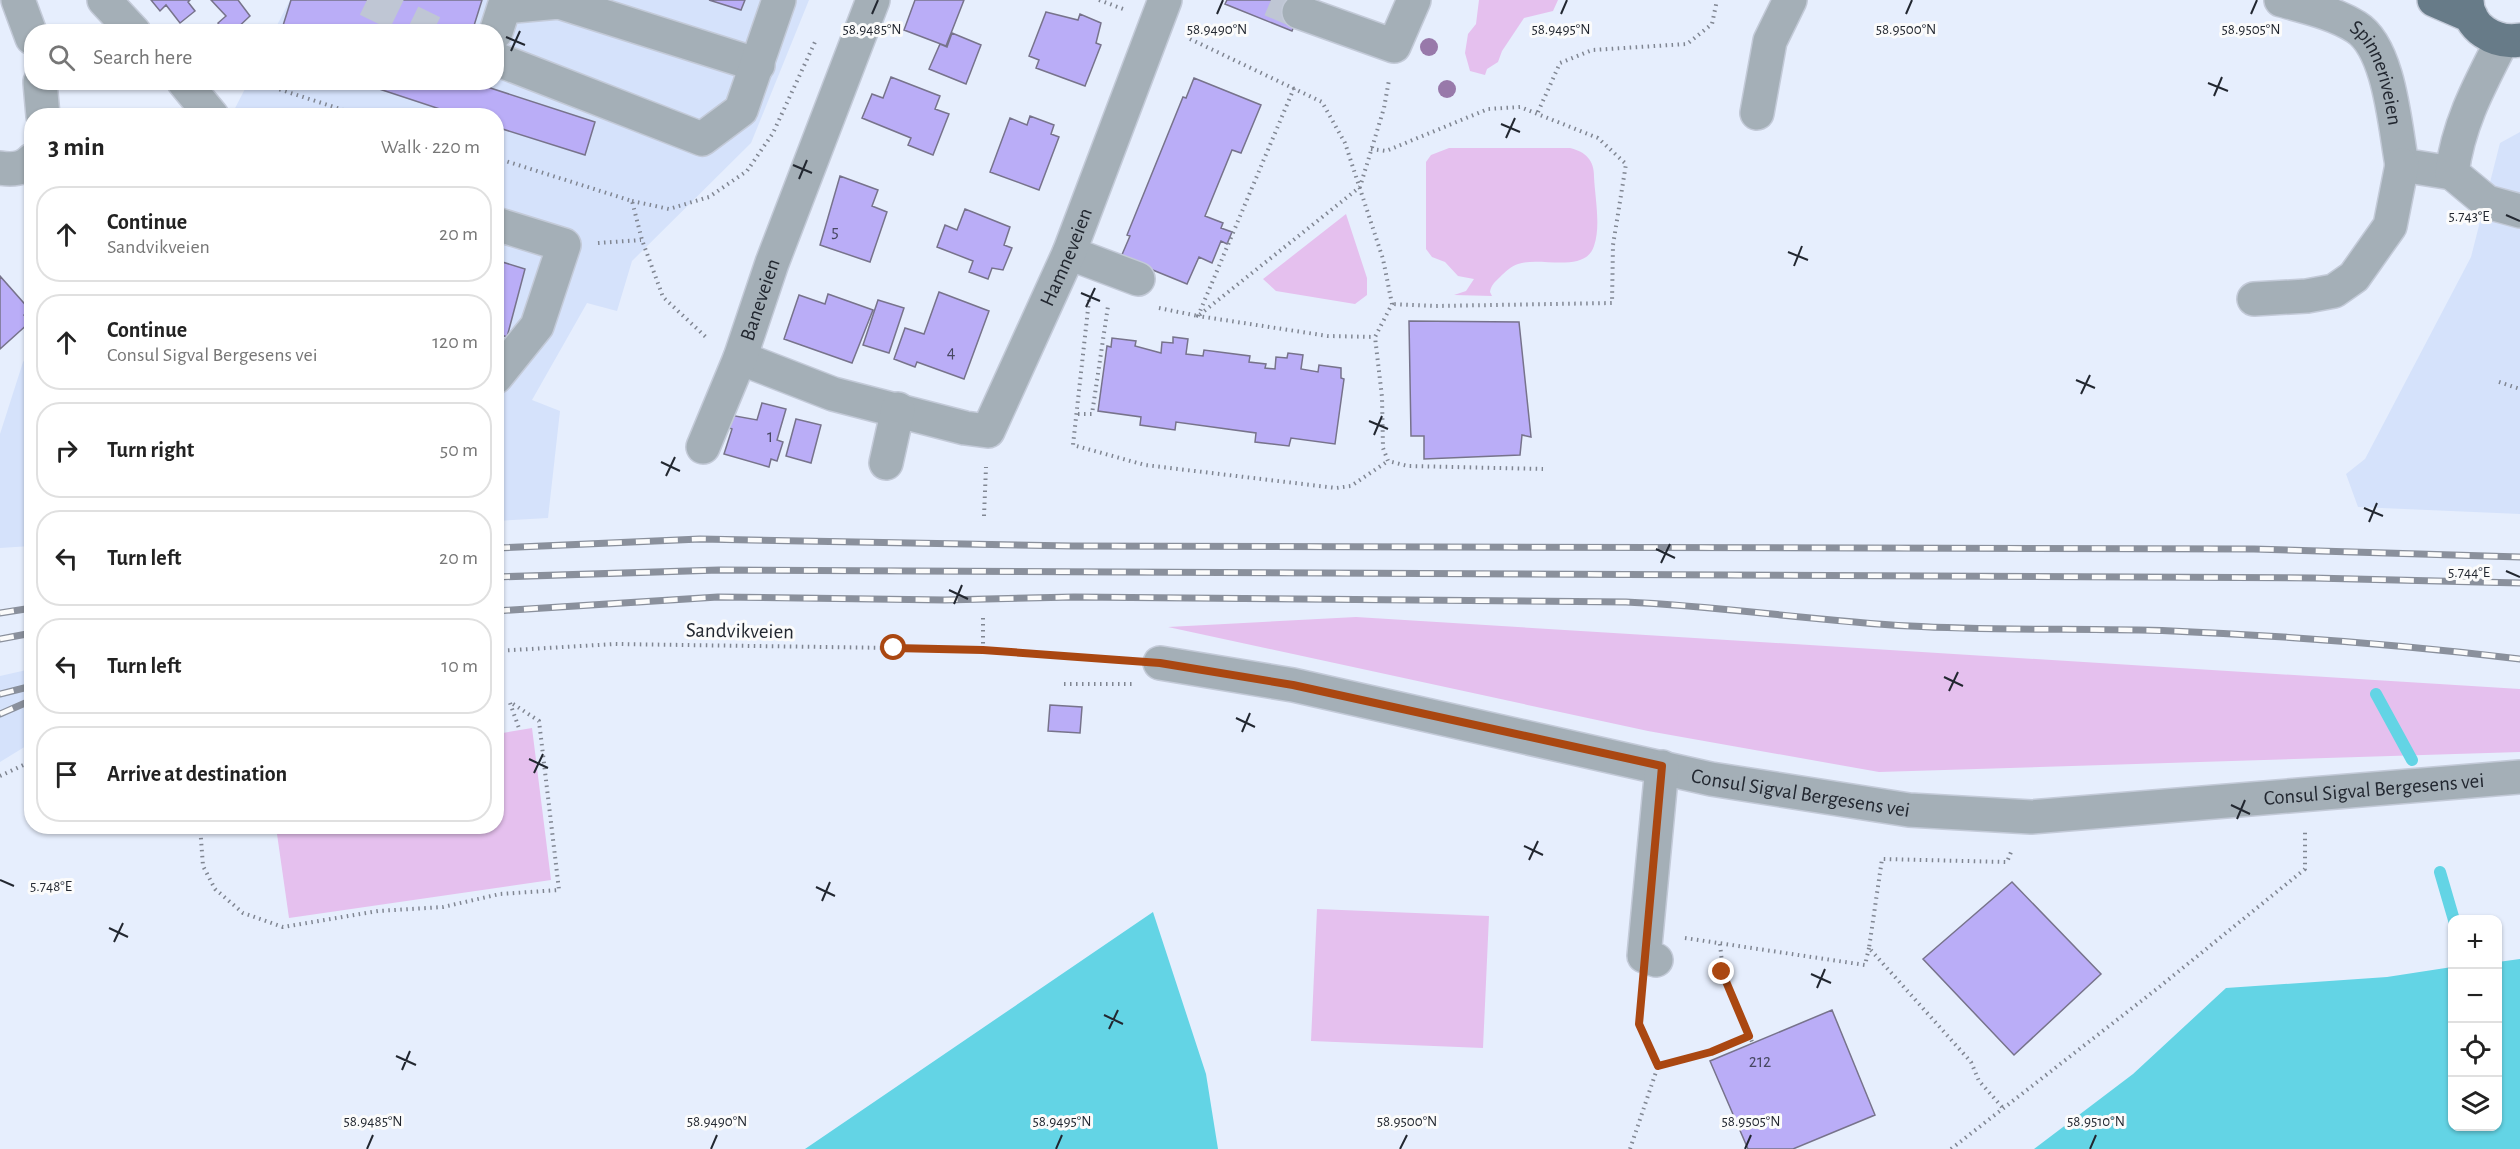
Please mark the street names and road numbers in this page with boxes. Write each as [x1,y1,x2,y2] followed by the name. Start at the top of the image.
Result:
[2347,16,2406,127] street label: Spinneriveien
[1036,205,1096,309] street label: Hamneveien
[736,256,783,343] street label: Baneveien
[686,620,794,642] street label: Sandvikveien
[1689,764,1912,821] street label: Consul Sigval Bergesens vei
[2263,769,2485,808] street label: Consul Sigval Bergesens vei

